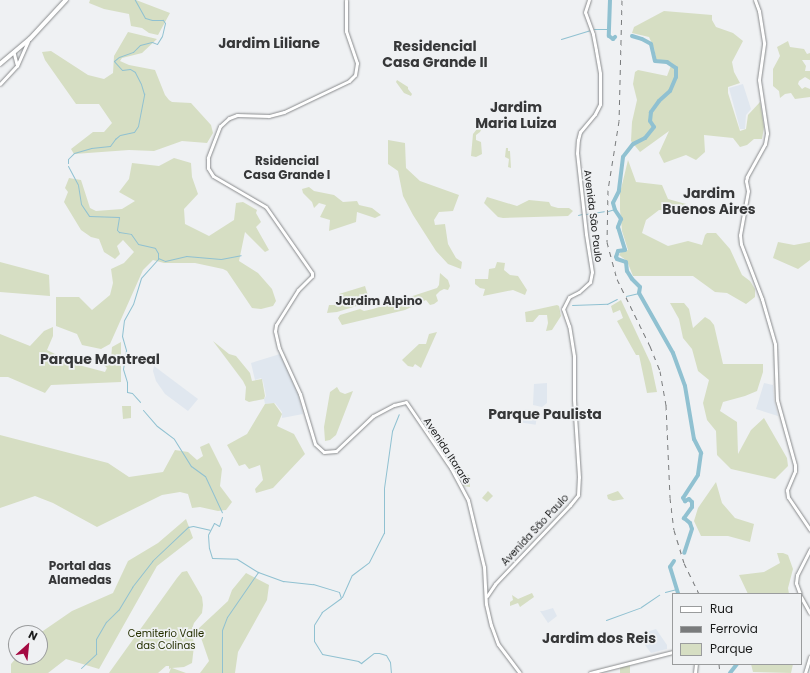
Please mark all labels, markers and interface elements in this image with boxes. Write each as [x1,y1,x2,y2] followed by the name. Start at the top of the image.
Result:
[218,35,320,51] district label: Jardim Liliane
[382,38,488,70] district label: Residencial Casa Grande II
[475,99,557,132] district label: Jardim Maria Luiza
[244,154,330,182] district label: Rsidencial Casa Grande I
[581,169,605,263] street label: Avenida São Paulo
[662,185,756,218] district label: Jardim Buenos Aires
[336,294,422,308] district label: Jardim Alpino
[40,351,160,367] district label: Parque Montreal
[488,406,602,422] district label: Parque Paulista
[421,415,473,487] street label: Avenida Itararé
[499,492,571,568] street label: Avenida São Paulo
[48,559,112,587] district label: Portal das Alamedas
[672,593,802,665] legend
[710,600,733,617] text: Rua
[710,620,758,637] text: Ferrovia
[8,625,48,665] north arrow
[26,626,40,644] text: N
[128,627,204,650] park label: Cemiterio Valle das Colinas
[542,630,656,646] district label: Jardim dos Reis
[710,640,753,657] text: Parque

